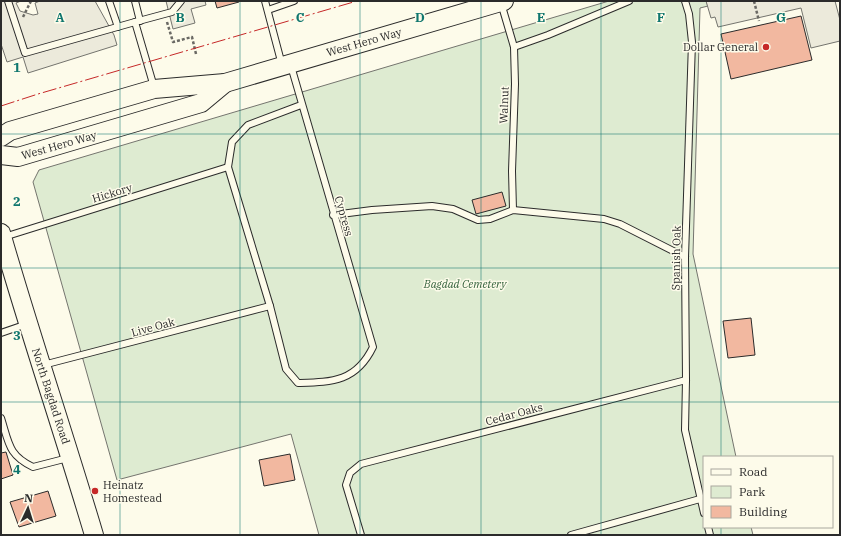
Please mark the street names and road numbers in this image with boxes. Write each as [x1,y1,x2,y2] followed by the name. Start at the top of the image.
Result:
[325,25,403,59] street label: West Hero Way
[496,86,512,124] street label: Walnut
[20,128,98,162] street label: West Hero Way
[90,180,134,206] street label: Hickory
[332,194,356,238] street label: Cypress
[668,225,684,291] street label: Spanish Oak
[130,314,177,340] street label: Live Oak
[29,346,73,446] street label: North Bagdad Road
[484,400,544,428] street label: Cedar Oaks

